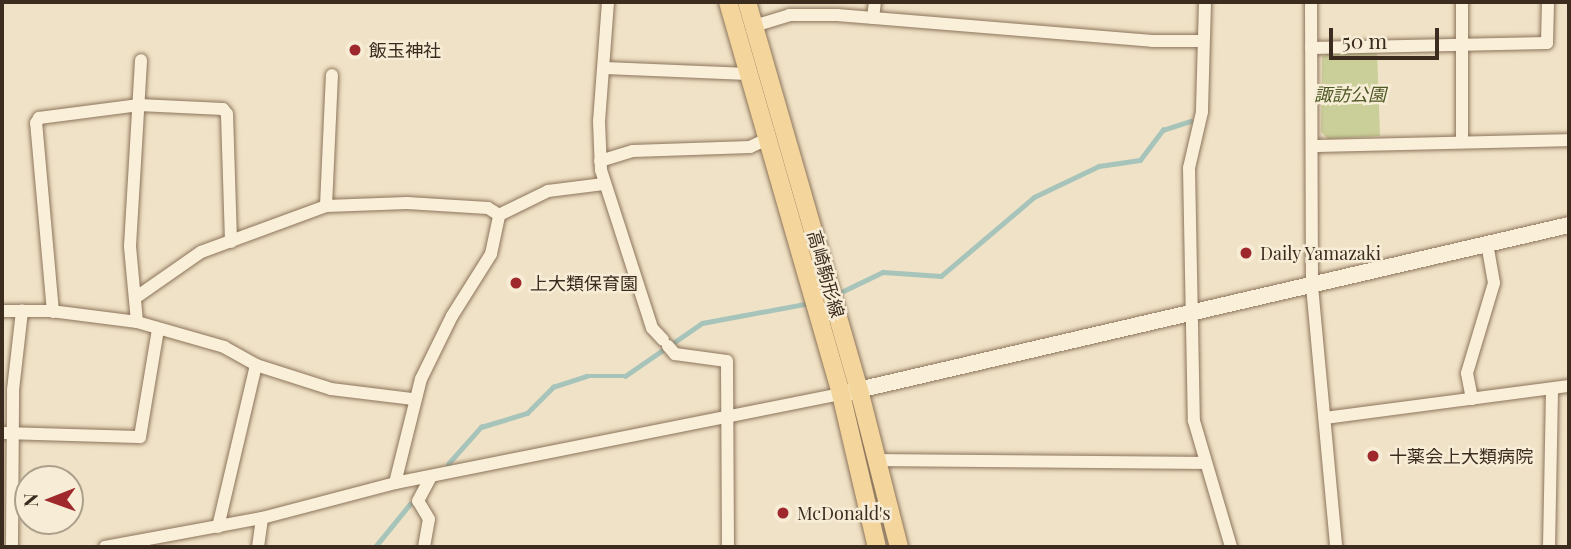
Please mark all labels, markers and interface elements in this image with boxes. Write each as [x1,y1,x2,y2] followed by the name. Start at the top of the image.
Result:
[1333,14,1443,58] scale bar
[1342,26,1387,54] text: 50 m
[369,39,441,61] place label: 飯玉神社
[347,42,363,58] marker: 飯玉神社
[1314,83,1386,105] park label: 諏訪公園
[803,228,849,320] street label: 高崎駒形線
[1260,242,1382,264] place label: Daily Yamazaki
[1238,245,1254,261] marker: Daily Yamazaki
[530,272,638,294] place label: 上大類保育園
[508,275,524,291] marker: 上大類保育園
[1389,445,1533,467] place label: 十薬会上大類病院
[1363,446,1383,466] marker: 十薬会上大類病院
[14,465,84,535] north arrow
[17,493,43,507] text: N
[797,502,891,524] place label: McDonald's
[775,505,791,521] marker: McDonald's

